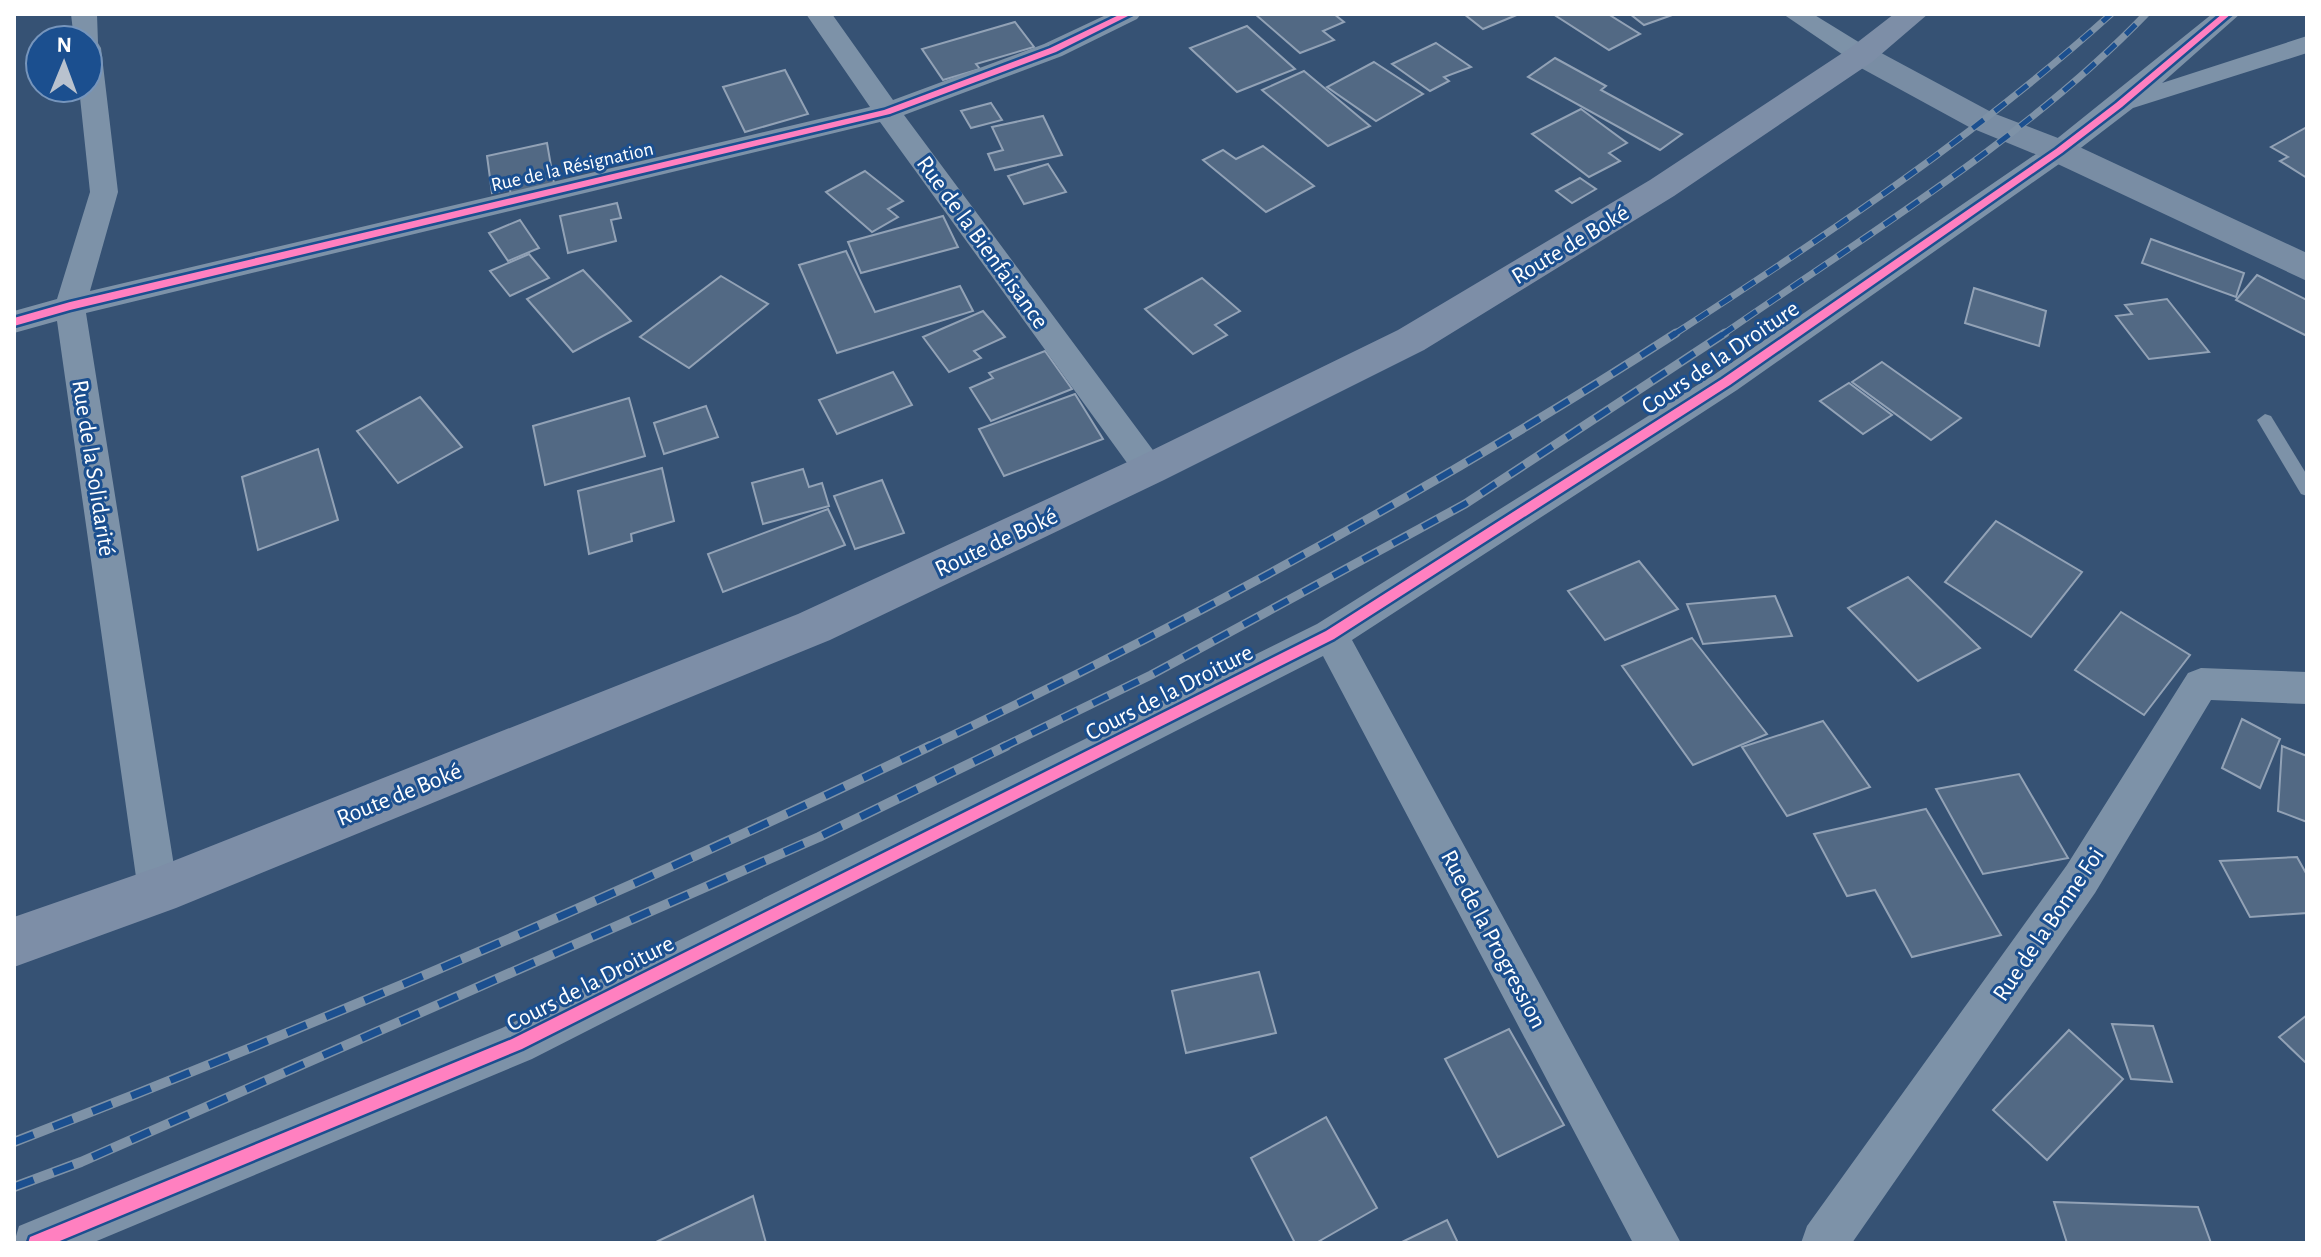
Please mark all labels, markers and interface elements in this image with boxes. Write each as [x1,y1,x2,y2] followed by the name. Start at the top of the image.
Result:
[24,24,104,104] north arrow
[56,34,72,56] text: N
[489,139,655,195] street label: Rue de la Résignation
[912,152,1053,333] street label: Rue de la Bienfaisance
[1508,200,1633,289] street label: Route de Boké
[1638,296,1804,419] street label: Cours de la Droiture
[67,378,119,558] street label: Rue de la Solidarité
[931,504,1061,582] street label: Route de Boké
[1082,640,1257,745] street label: Cours de la Droiture
[334,759,465,831] street label: Route de Boké
[1989,843,2109,1006] street label: Rue de la Bonne Foi
[1436,846,1550,1033] street label: Rue de la Progression
[503,931,678,1036] street label: Cours de la Droiture

